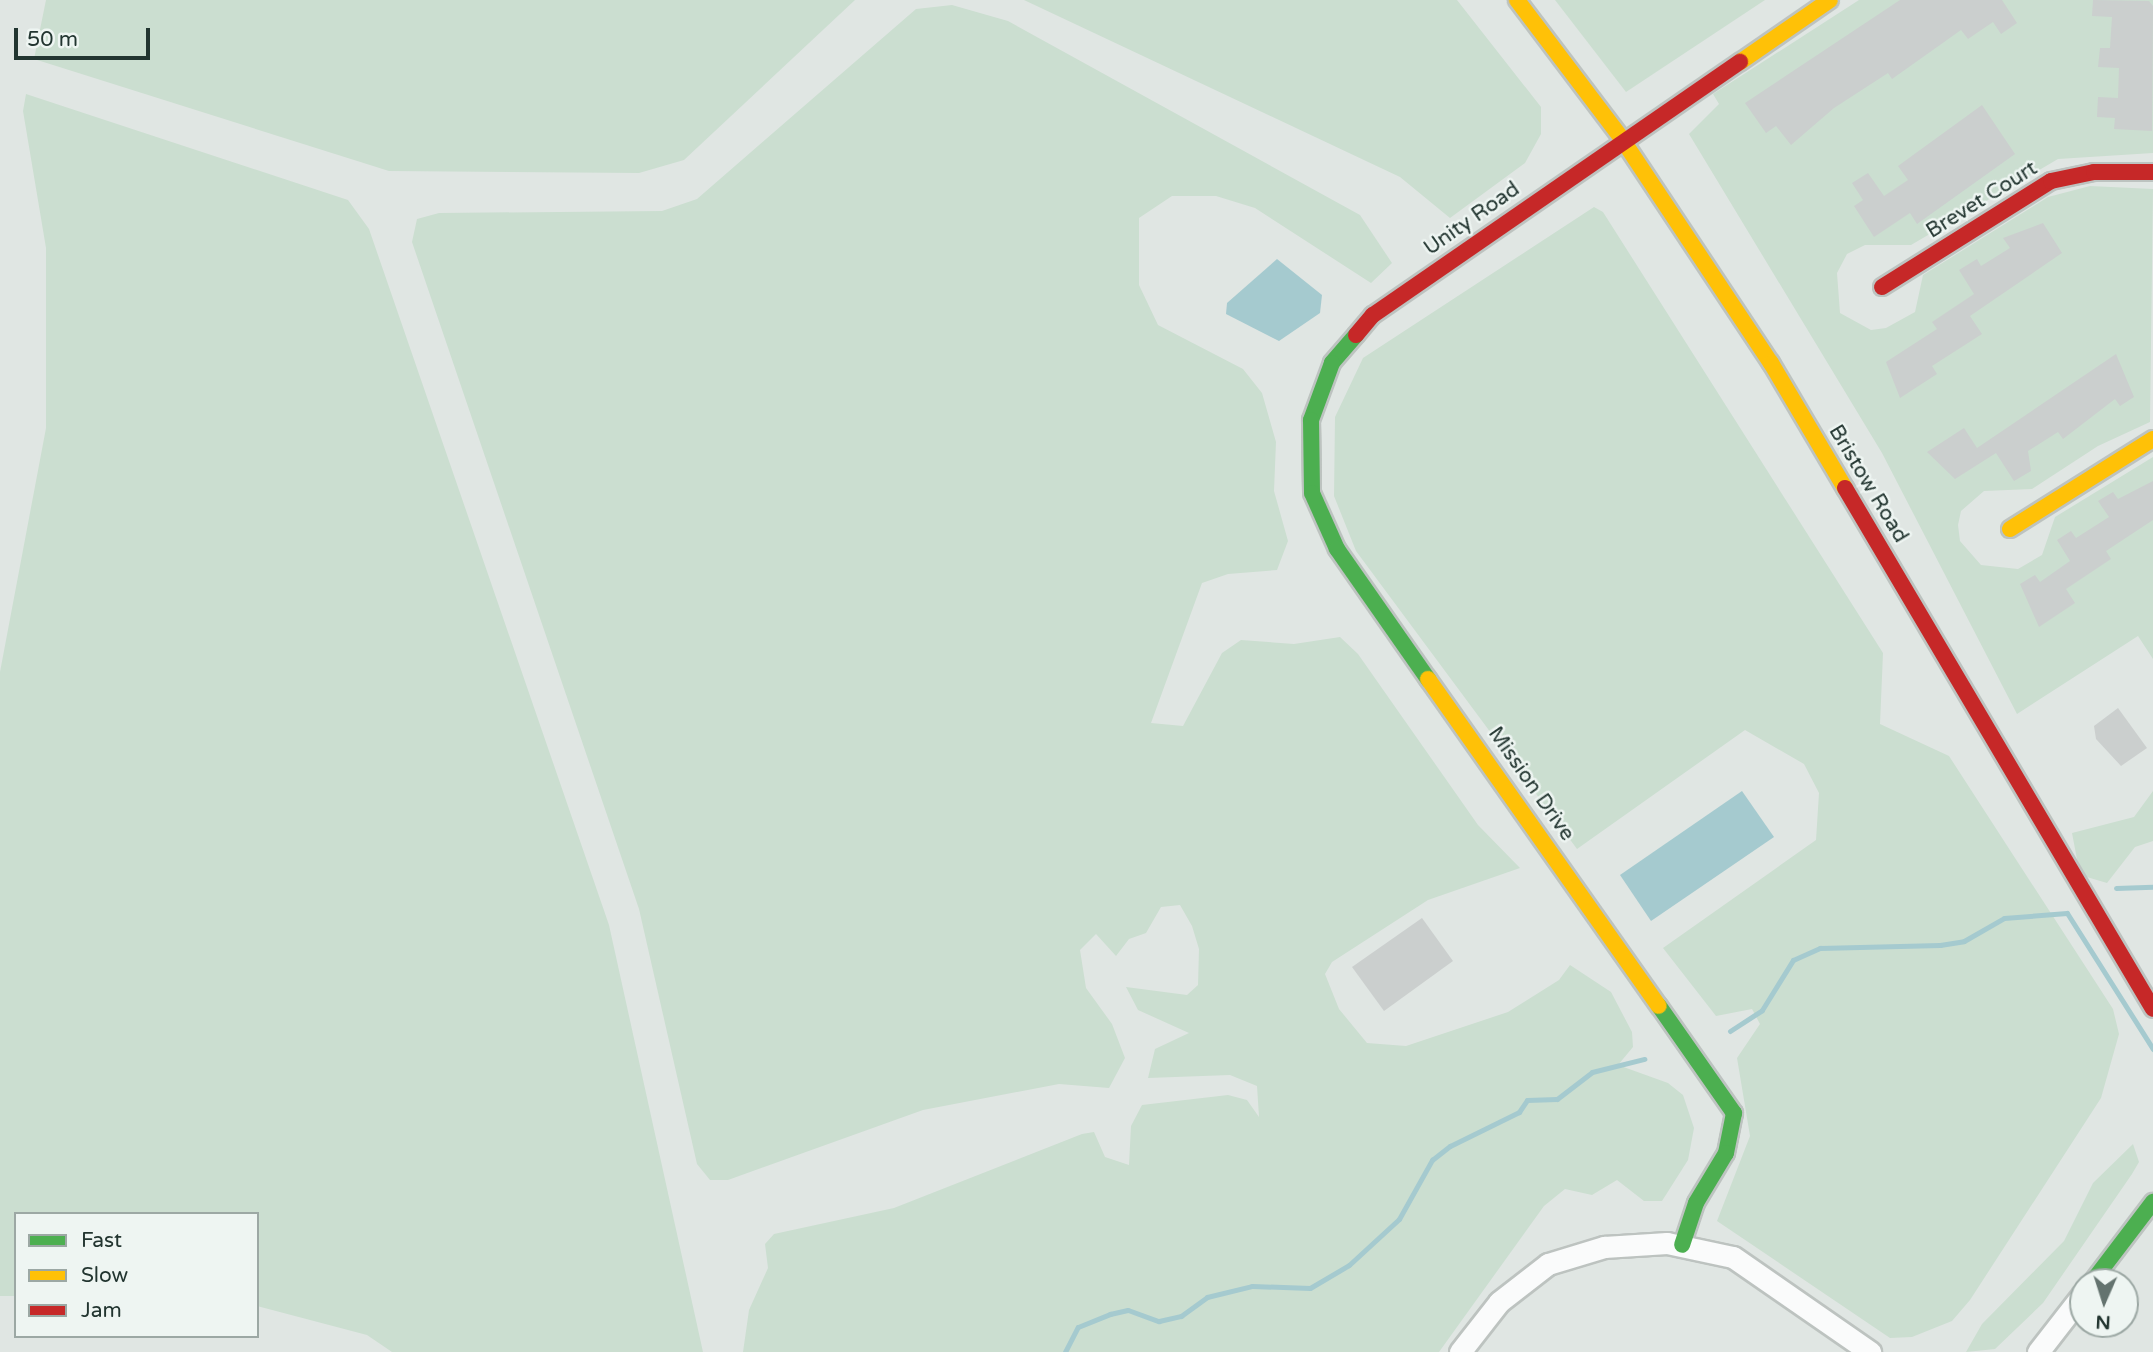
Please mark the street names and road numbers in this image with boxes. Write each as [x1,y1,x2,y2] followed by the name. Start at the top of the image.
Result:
[1922,156,2042,244] street label: Brevet Court
[1419,177,1525,261] street label: Unity Road
[1823,420,1913,548] street label: Bristow Road
[1482,722,1580,846] street label: Mission Drive

